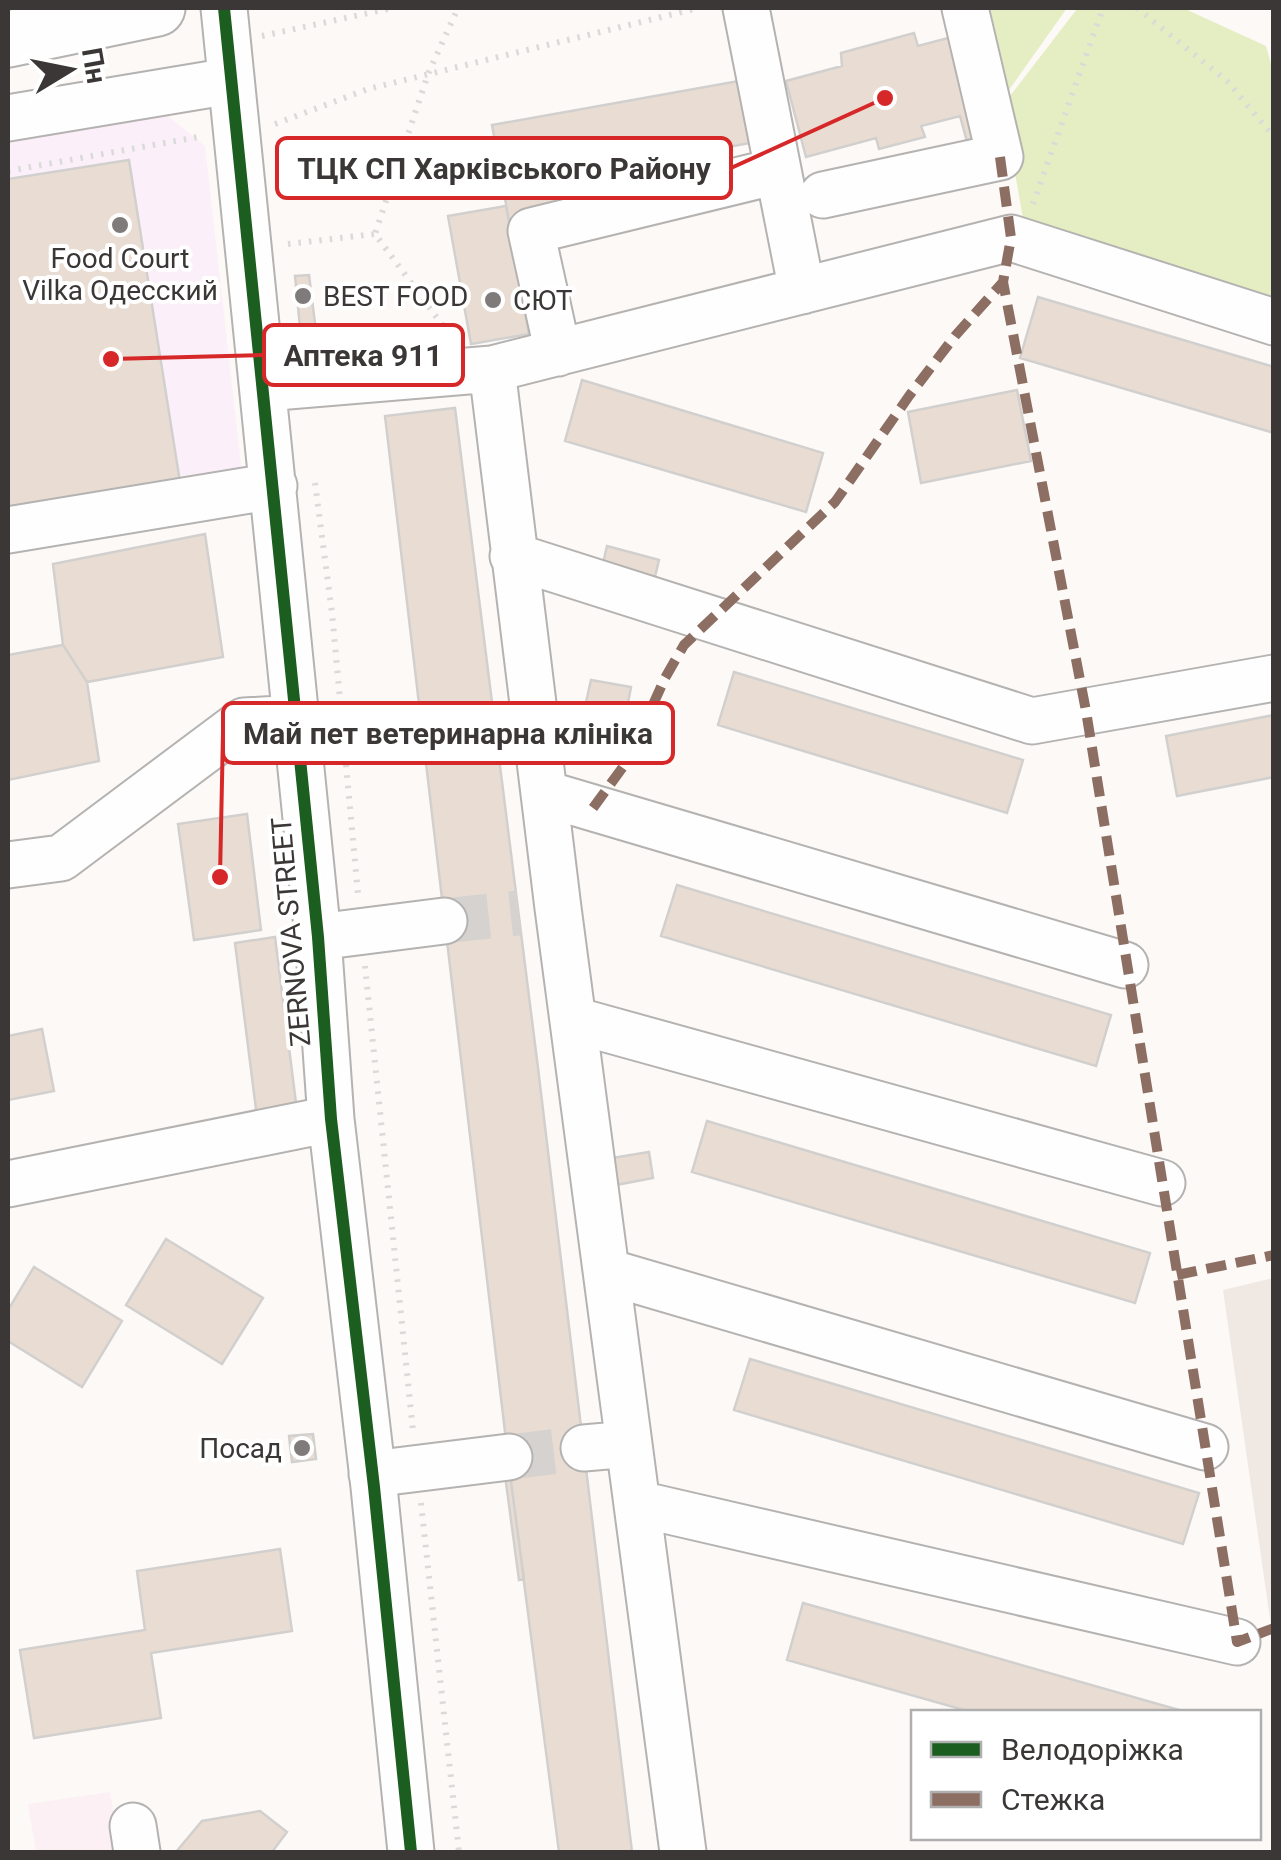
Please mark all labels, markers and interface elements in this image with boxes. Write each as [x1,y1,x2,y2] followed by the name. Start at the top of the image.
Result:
[20,20,120,120] north arrow
[75,45,113,86] text: Пн
[277,138,731,198] callout: ТЦК СП Харківського Району
[297,151,712,186] text: ТЦК СП Харківського Району
[109,214,131,236] marker: Food Court Vilka Одесский
[22,242,218,307] place label: Food Court Vilka Одесский
[323,280,468,313] place label: BEST FOOD
[513,284,573,317] place label: СЮТ
[292,285,314,307] marker: BEST FOOD
[482,289,504,311] marker: СЮТ
[264,325,463,385] callout: Аптека 911
[283,338,443,373] text: Аптека 911
[223,703,673,763] callout: Май пет ветеринарна клініка
[243,716,653,751] text: Май пет ветеринарна клініка
[265,816,317,1048] street label: ZERNOVA STREET
[199,1432,282,1465] place label: Посад
[291,1437,313,1459] marker: Посад
[911,1710,1261,1840] legend
[1001,1732,1184,1767] text: Велодоріжка
[1001,1782,1105,1817] text: Стежка

